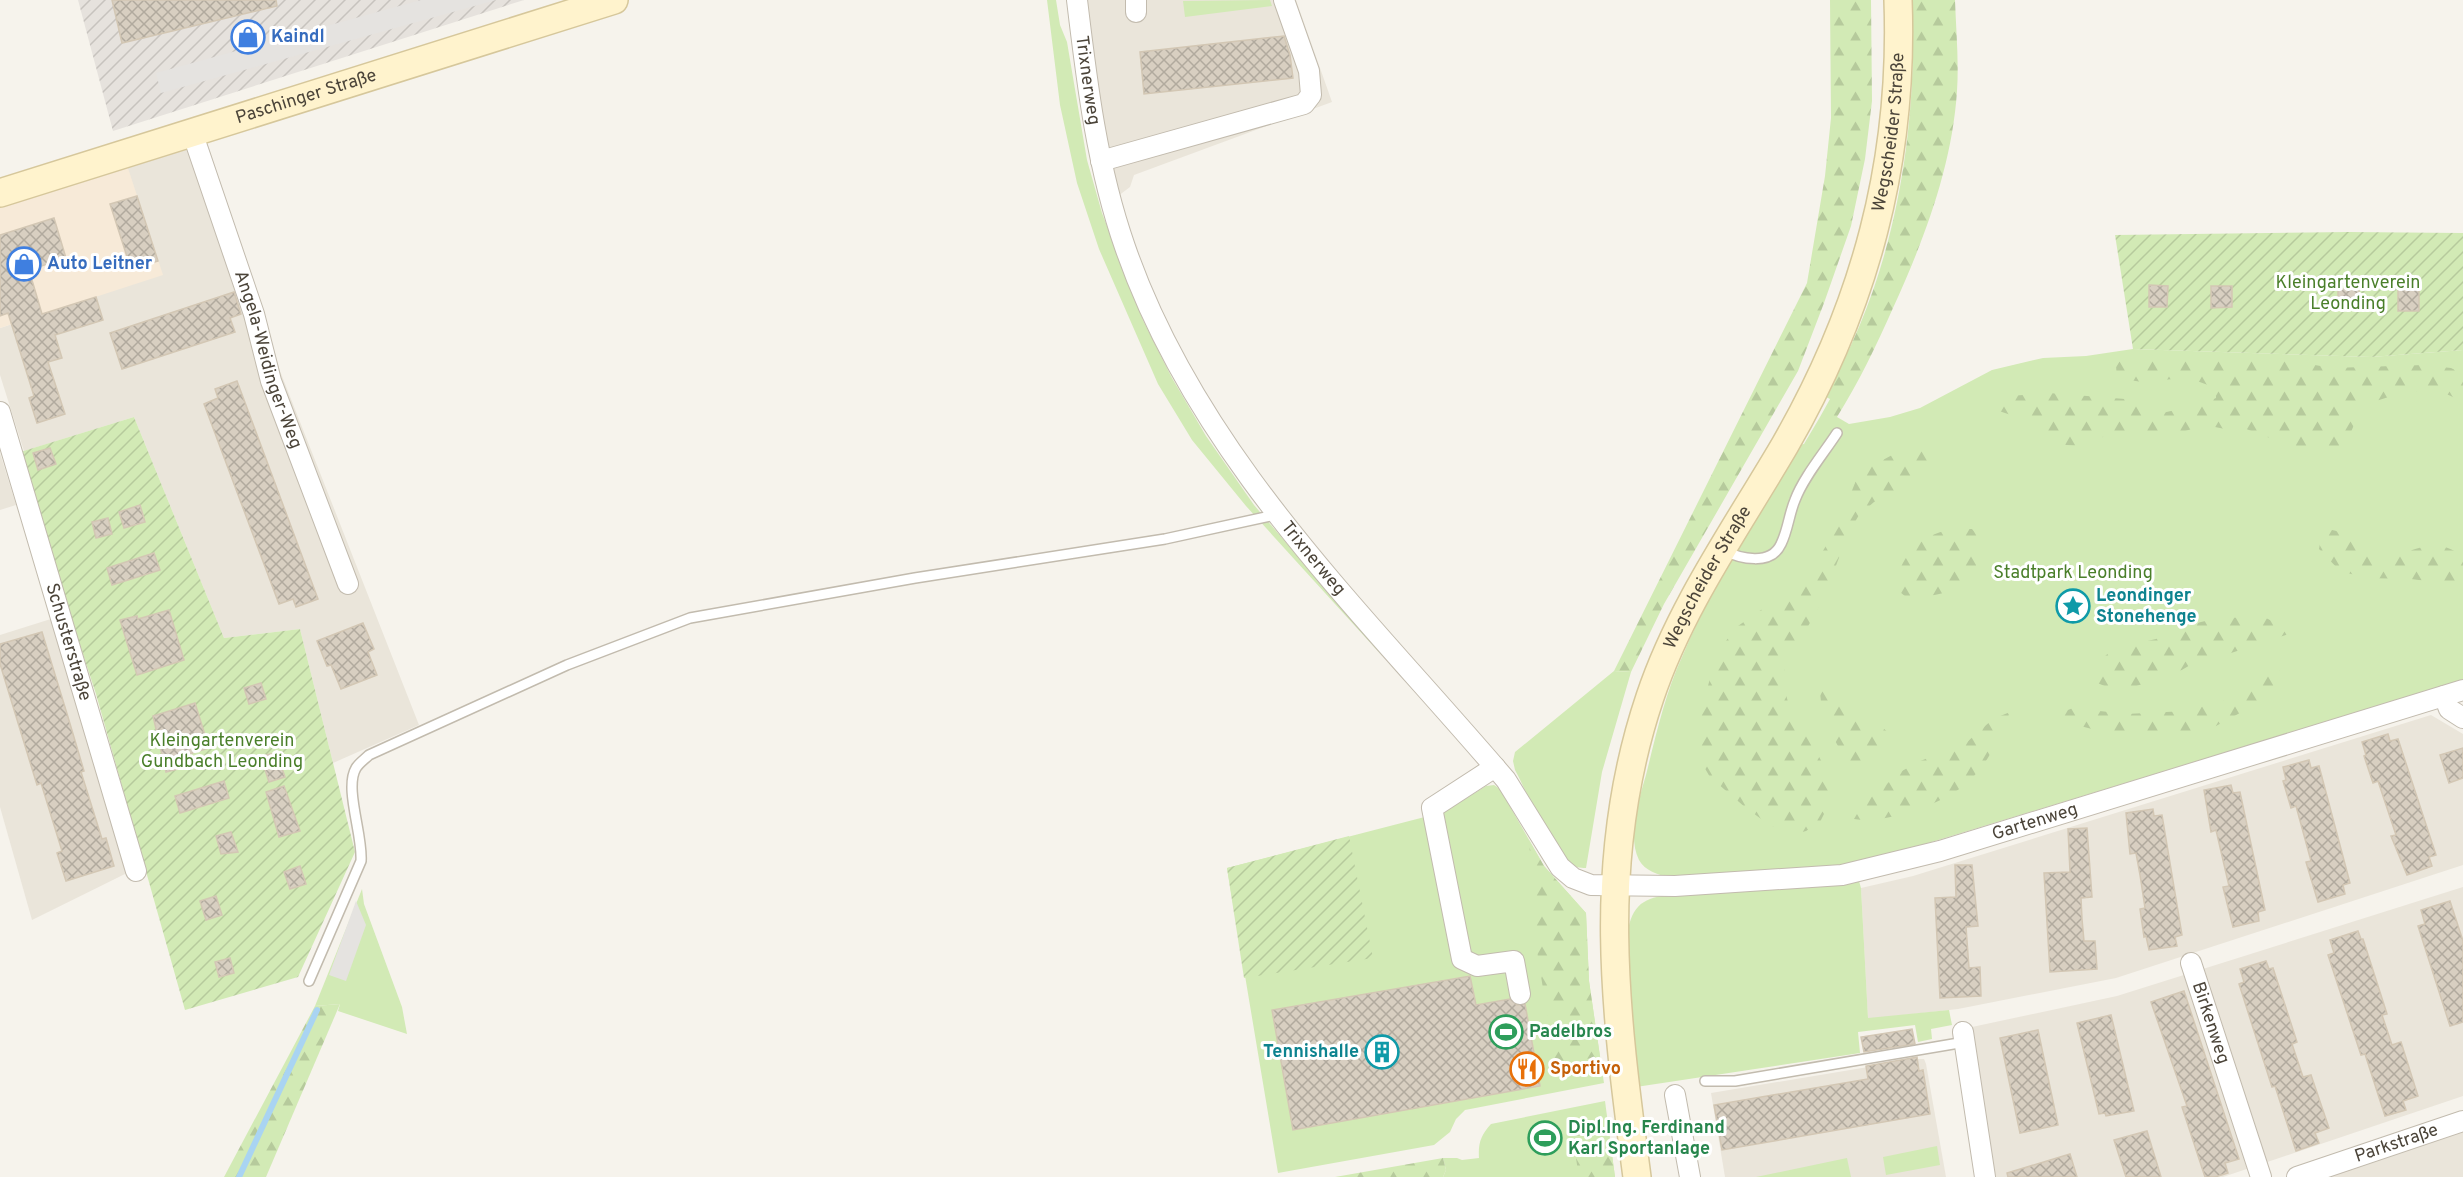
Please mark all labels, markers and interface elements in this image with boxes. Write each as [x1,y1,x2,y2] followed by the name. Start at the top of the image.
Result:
[230,19,266,55] shop icon: Kaindl
[271,26,325,49] place label: Kaindl
[1070,34,1106,127] street label: Trixnerweg
[1867,52,1910,214] street label: Wegscheider Straße
[233,64,380,130] street label: Paschinger Straße
[6,246,42,282] shop icon: Auto Leitner
[47,253,153,276] place label: Auto Leitner
[229,267,307,452] street label: Angela-Weidinger-Weg
[2275,272,2421,316] park label: Kleingartenverein Leonding
[1659,502,1757,653] street label: Wegscheider Straße
[1276,516,1351,601] street label: Trixnerweg
[1993,562,2153,585] park label: Stadtpark Leonding
[40,581,96,704] street label: Schusterstraße
[2096,585,2196,629] place label: Leondinger Stonehenge
[2055,588,2091,624] place icon: Leondinger Stonehenge
[141,730,303,774] park label: Kleingartenverein Gundbach Leonding
[1989,798,2081,846] street label: Gartenweg
[2186,979,2235,1067] street label: Birkenweg
[1488,1014,1524,1050] sports icon: Padelbros
[1529,1021,1612,1044] place label: Padelbros
[1364,1034,1400,1070] building icon: Tennishalle
[1263,1041,1359,1064] place label: Tennishalle
[1509,1051,1545,1087] restaurant icon: Sportivo
[1550,1058,1621,1081] place label: Sportivo
[1568,1117,1725,1161] place label: Dipl.Ing. Ferdinand Karl Sportanlage
[2352,1119,2441,1168] street label: Parkstraße
[1527,1120,1563,1156] sports icon: Dipl.Ing. Ferdinand Karl Sportanlage

